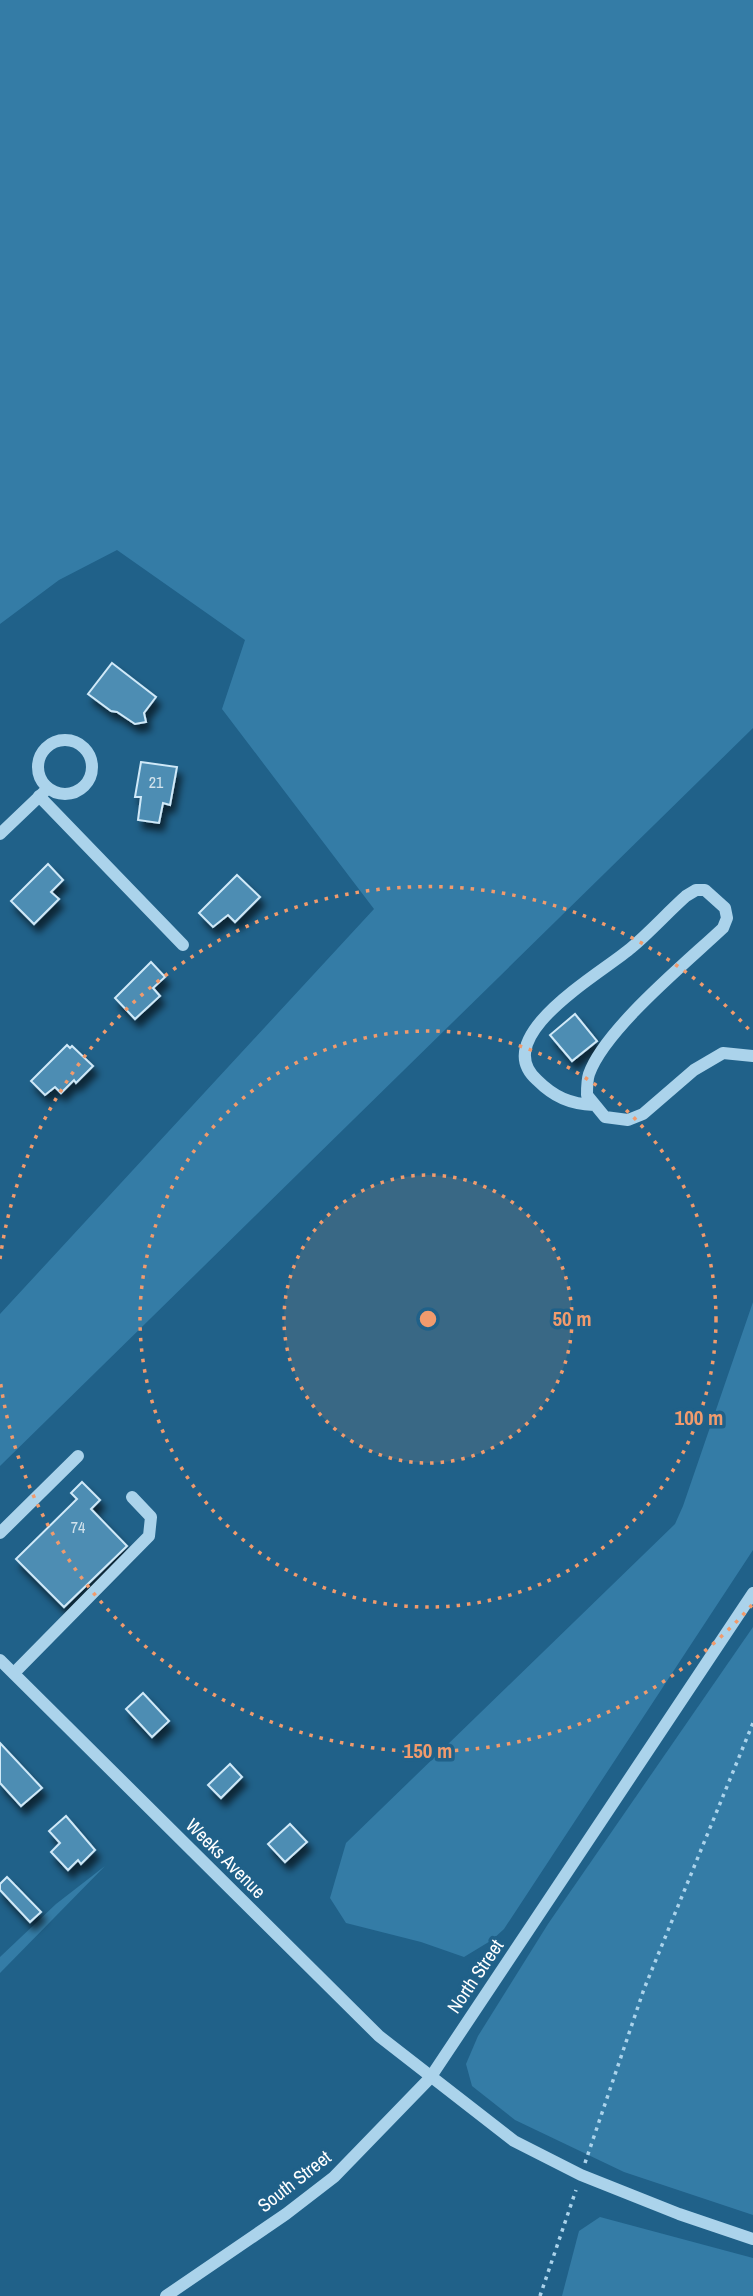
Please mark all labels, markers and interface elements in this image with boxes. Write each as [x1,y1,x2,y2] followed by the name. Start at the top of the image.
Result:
[149,771,164,793] house number: 21
[552,1304,592,1333] text: 50 m
[416,1307,440,1331] centre of rings
[675,1403,723,1432] text: 100 m
[71,1516,85,1538] house number: 74
[404,1736,452,1765] text: 150 m
[180,1812,272,1904] street label: Weeks Avenue
[441,1933,510,2018] street label: North Street
[252,2144,337,2218] street label: South Street

